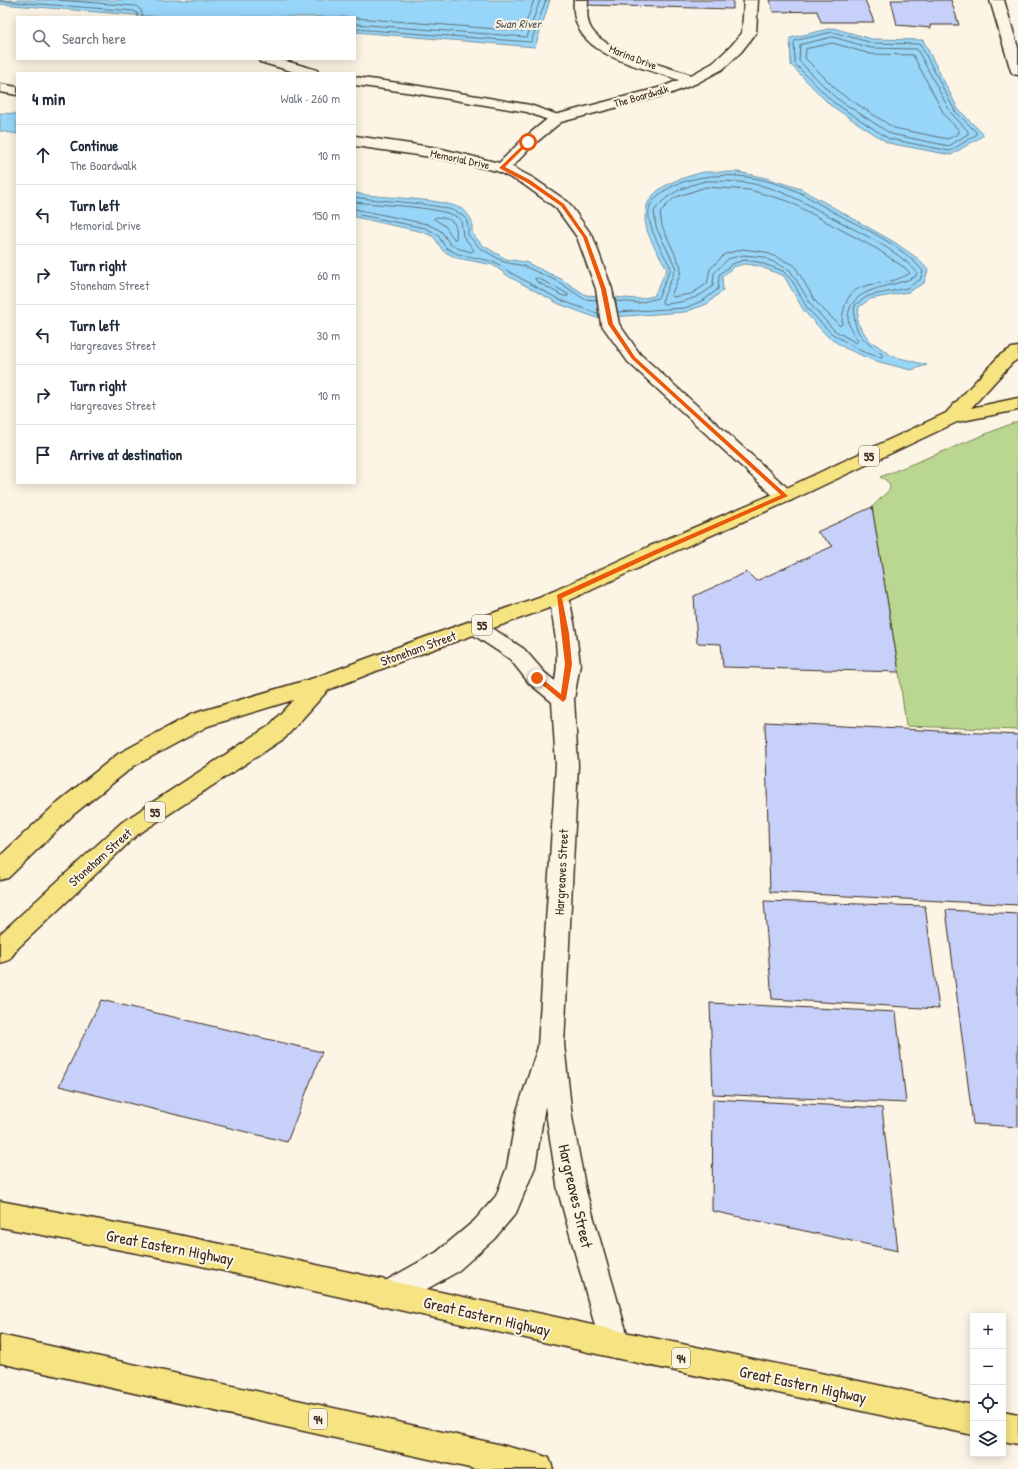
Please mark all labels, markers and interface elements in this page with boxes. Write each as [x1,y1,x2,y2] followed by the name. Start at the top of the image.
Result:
[495,15,543,32] water label: Swan River
[16,16,356,60] search box
[30,27,52,49] icon: search
[62,28,126,49] text: Search here
[607,41,659,73] street label: Marina Drive
[612,81,670,111] street label: The Boardwalk
[32,87,65,110] text: 4 min
[281,89,340,107] text: Walk · 260 m
[519,133,537,151] route start
[70,135,118,156] text: Continue
[32,144,54,166] icon: ahead
[318,146,340,164] text: 10 m
[429,146,491,172] street label: Memorial Drive
[70,156,137,174] text: The Boardwalk
[70,195,120,216] text: Turn left
[32,204,54,226] icon: left
[312,206,340,224] text: 150 m
[70,216,141,234] text: Memorial Drive
[70,255,126,276] text: Turn right
[32,264,54,286] icon: right
[317,266,340,284] text: 60 m
[70,276,149,294] text: Stoneham Street
[70,315,120,336] text: Turn left
[32,324,54,346] icon: left
[317,326,340,344] text: 30 m
[70,336,156,354] text: Hargreaves Street
[70,375,126,396] text: Turn right
[32,384,54,406] icon: right
[318,386,340,404] text: 10 m
[70,396,156,414] text: Hargreaves Street
[32,444,54,466] icon: arrive
[70,444,182,465] text: Arrive at destination
[859,446,879,466] road number: 55
[472,615,492,635] road number: 55
[378,626,459,670] street label: Stoneham Street
[528,669,546,687] route end
[145,802,165,822] road number: 55
[64,823,136,890] street label: Stoneham Street
[550,828,572,915] street label: Hargreaves Street
[553,1142,599,1250] street label: Hargreaves Street
[104,1224,236,1270] street label: Great Eastern Highway
[421,1291,553,1341] street label: Great Eastern Highway
[970,1313,1006,1457] map controls
[970,1313,1006,1349] button: +
[672,1348,690,1368] road number: 94
[970,1349,1006,1385] button: −
[737,1360,869,1408] street label: Great Eastern Highway
[970,1385,1006,1421] button: locate
[309,1409,327,1429] road number: 94
[970,1421,1006,1457] button: layers

